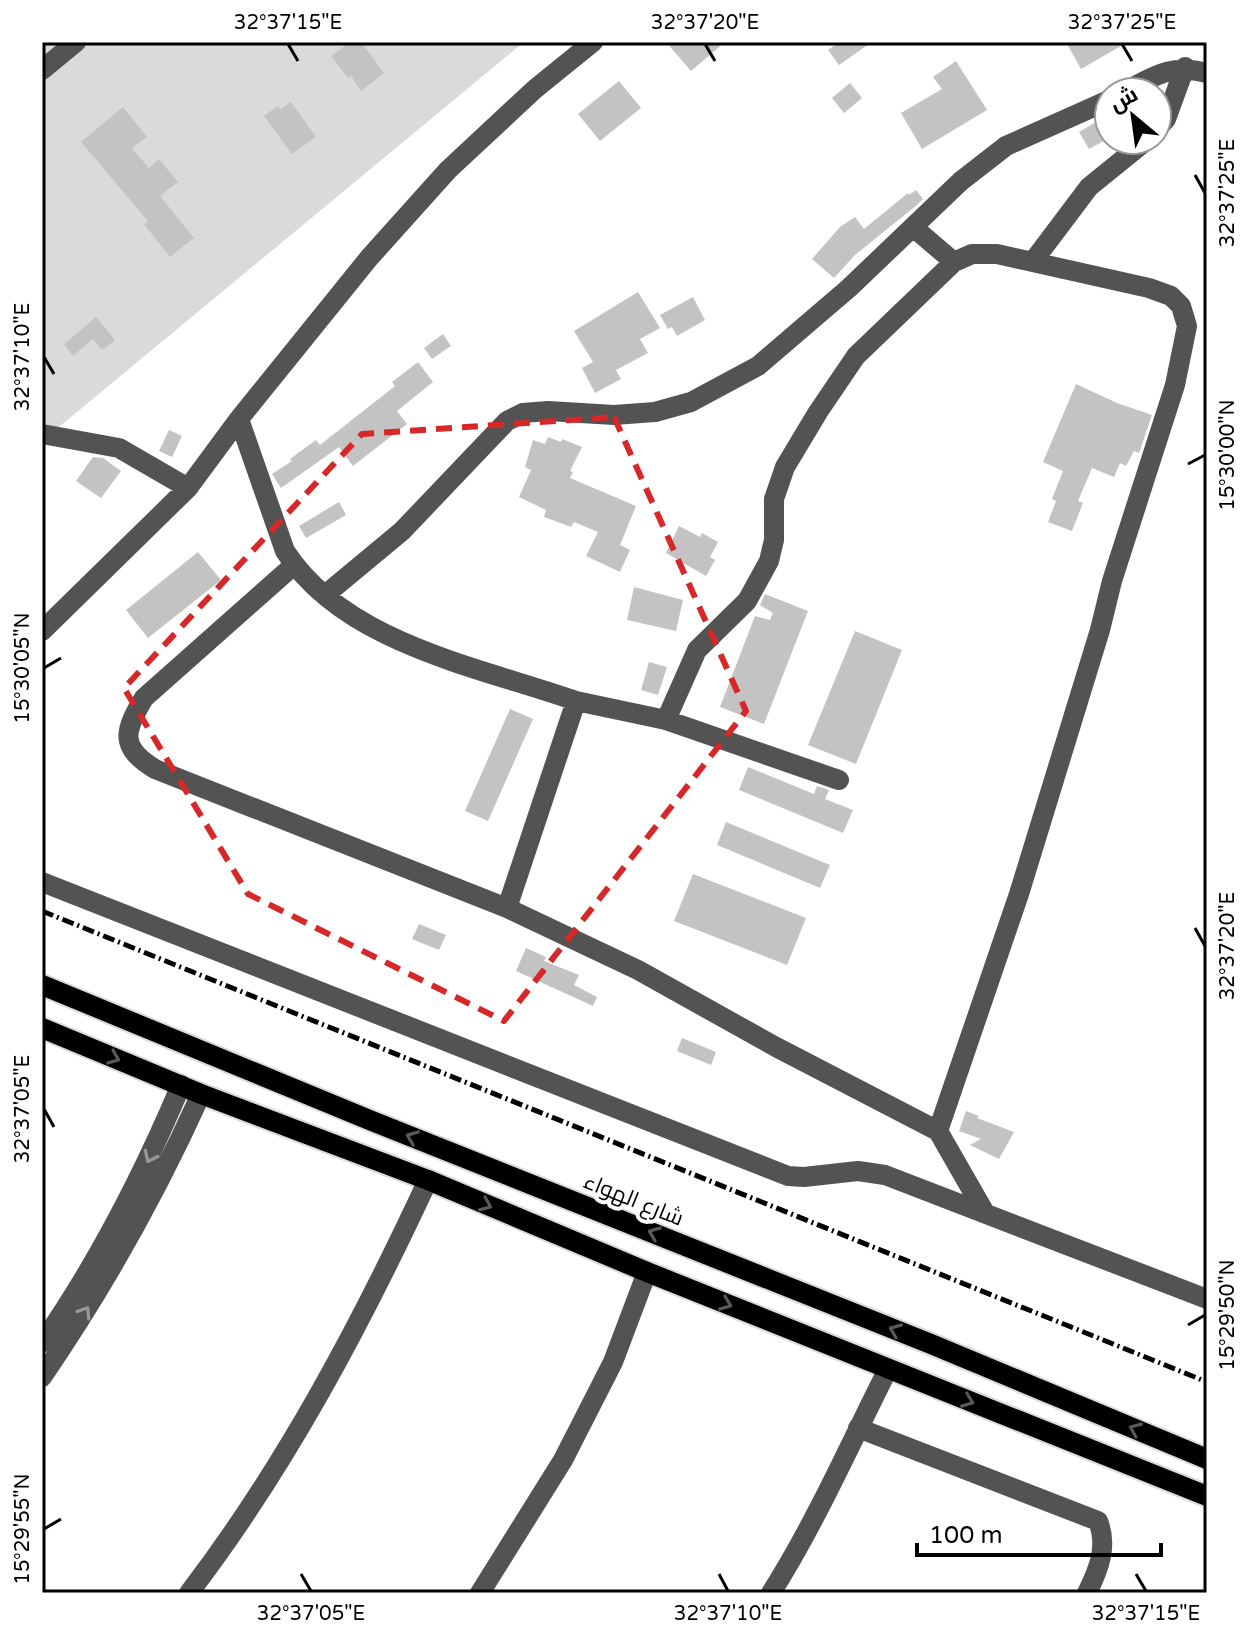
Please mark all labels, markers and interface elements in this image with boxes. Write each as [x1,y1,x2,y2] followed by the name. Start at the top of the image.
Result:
[234,11,342,35] text: 32°37'15"E
[651,11,759,35] text: 32°37'20"E
[1068,11,1176,35] text: 32°37'25"E
[1093,76,1173,156] north arrow
[1105,81,1142,118] text: ش
[1216,139,1240,247] text: 32°37'25"E
[11,303,35,411] text: 32°37'10"E
[1216,399,1240,511] text: 15°30'00"N
[11,612,35,724] text: 15°30'05"N
[1216,892,1240,1000] text: 32°37'20"E
[106,1048,120,1064] one-way arrow
[11,1055,35,1163] text: 32°37'05"E
[406,1130,420,1147] one-way arrow
[144,1149,160,1163] one-way arrow
[580,1168,687,1233] street label: شارع الهواء
[478,1195,492,1211] one-way arrow
[648,1226,662,1243] one-way arrow
[1216,1259,1240,1371] text: 15°29'50"N
[718,1294,732,1311] one-way arrow
[76,1306,91,1321] one-way arrow
[889,1323,903,1339] one-way arrow
[960,1391,974,1408] one-way arrow
[1129,1423,1143,1439] one-way arrow
[11,1473,35,1585] text: 15°29'55"N
[917,1507,1161,1557] scale bar
[929,1521,1003,1550] text: 100 m
[257,1602,365,1626] text: 32°37'05"E
[674,1602,782,1626] text: 32°37'10"E
[1092,1602,1200,1626] text: 32°37'15"E

